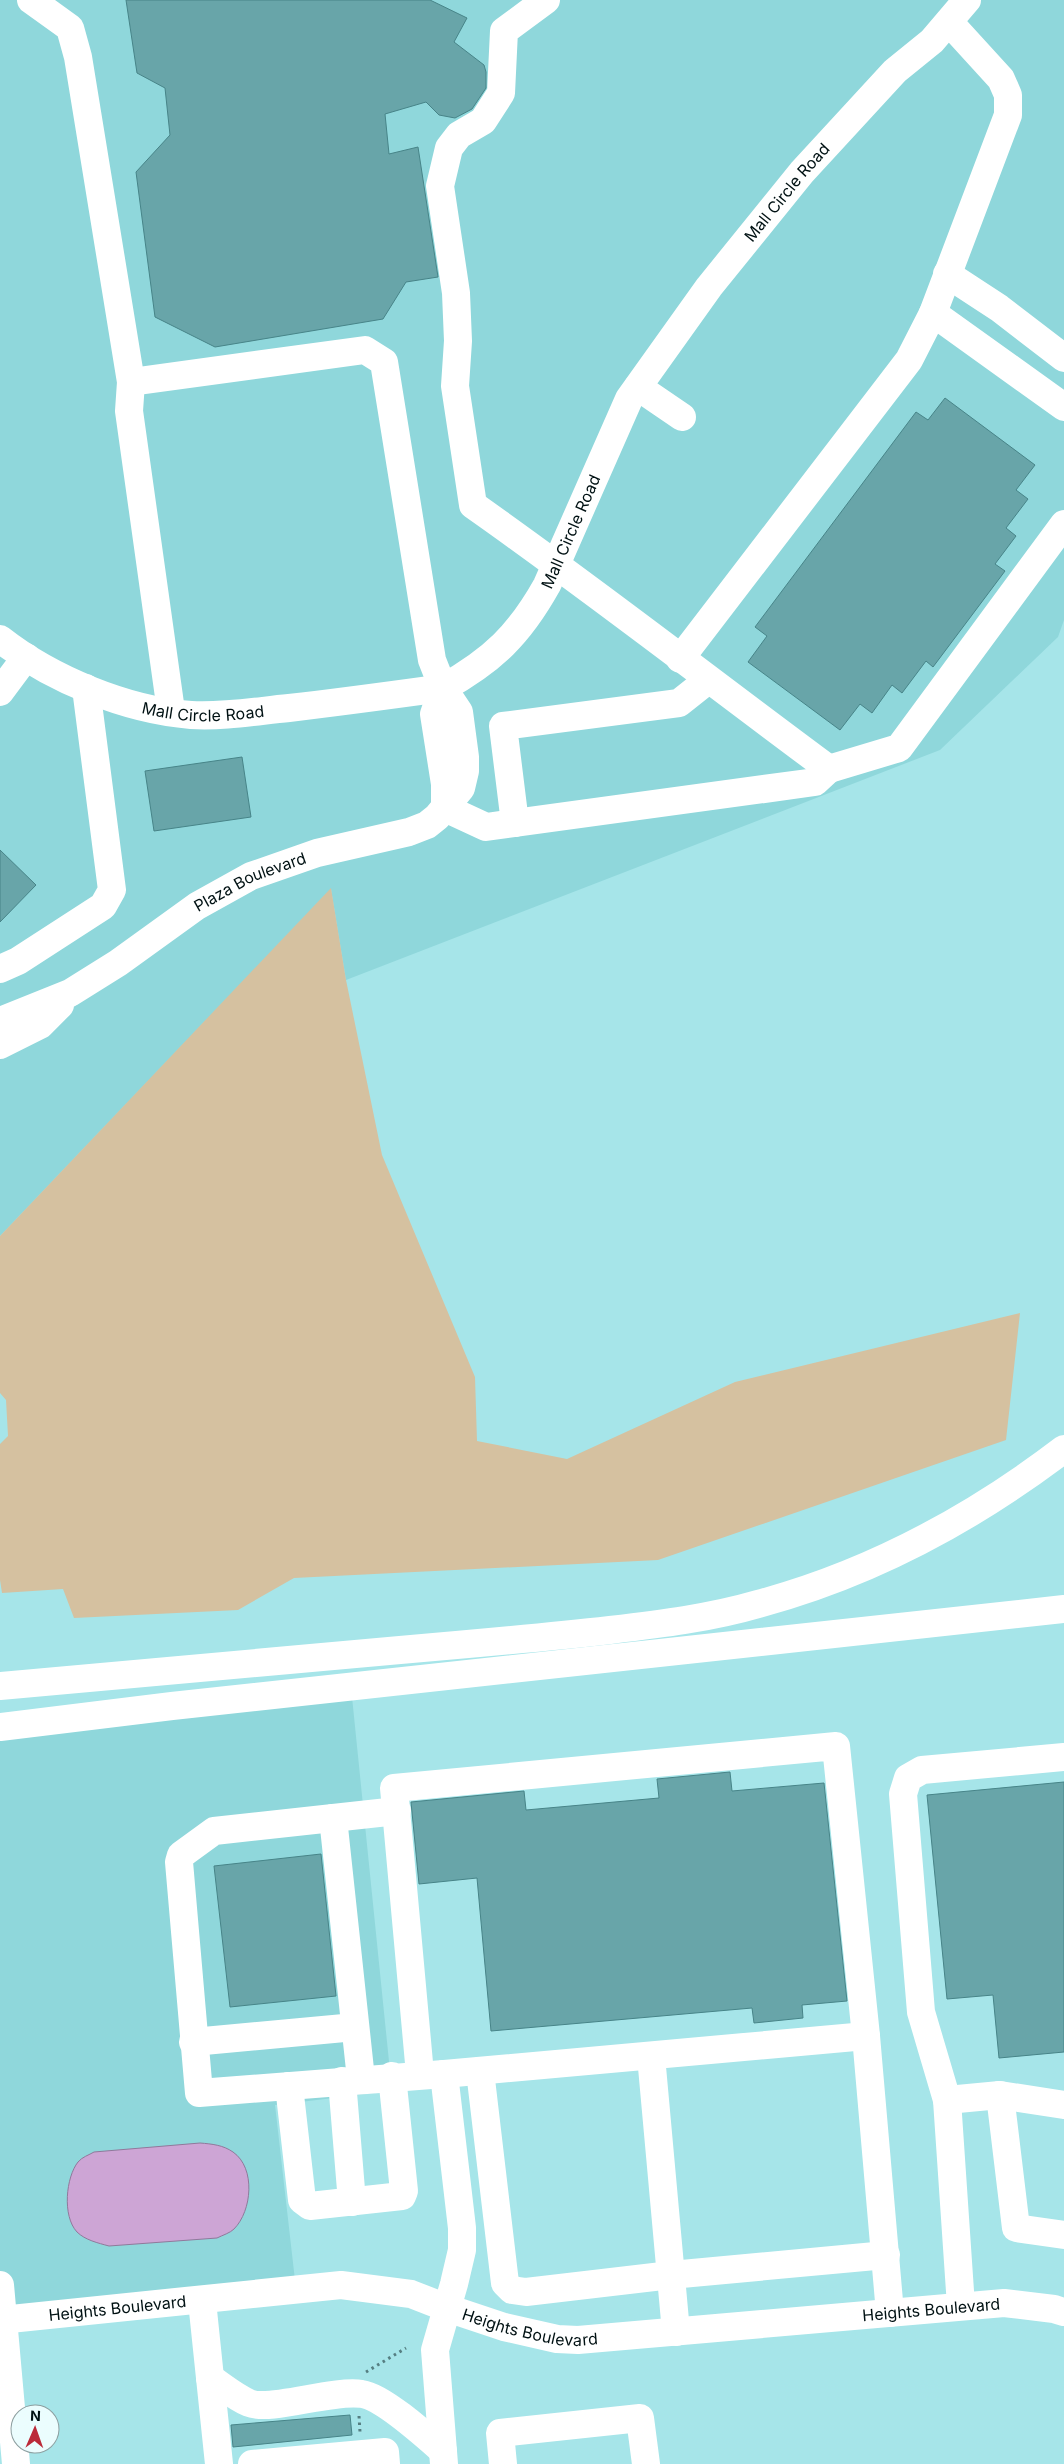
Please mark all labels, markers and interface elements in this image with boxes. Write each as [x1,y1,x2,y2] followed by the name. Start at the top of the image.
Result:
[740,139,834,246] street label: Mall Circle Road
[537,471,604,592] street label: Mall Circle Road
[140,697,265,725] street label: Mall Circle Road
[190,848,309,916] street label: Plaza Boulevard
[48,2291,187,2325] street label: Heights Boulevard
[861,2293,1001,2325] street label: Heights Boulevard
[460,2304,598,2350] street label: Heights Boulevard
[10,2404,60,2454] north arrow
[30,2407,41,2424] text: N

